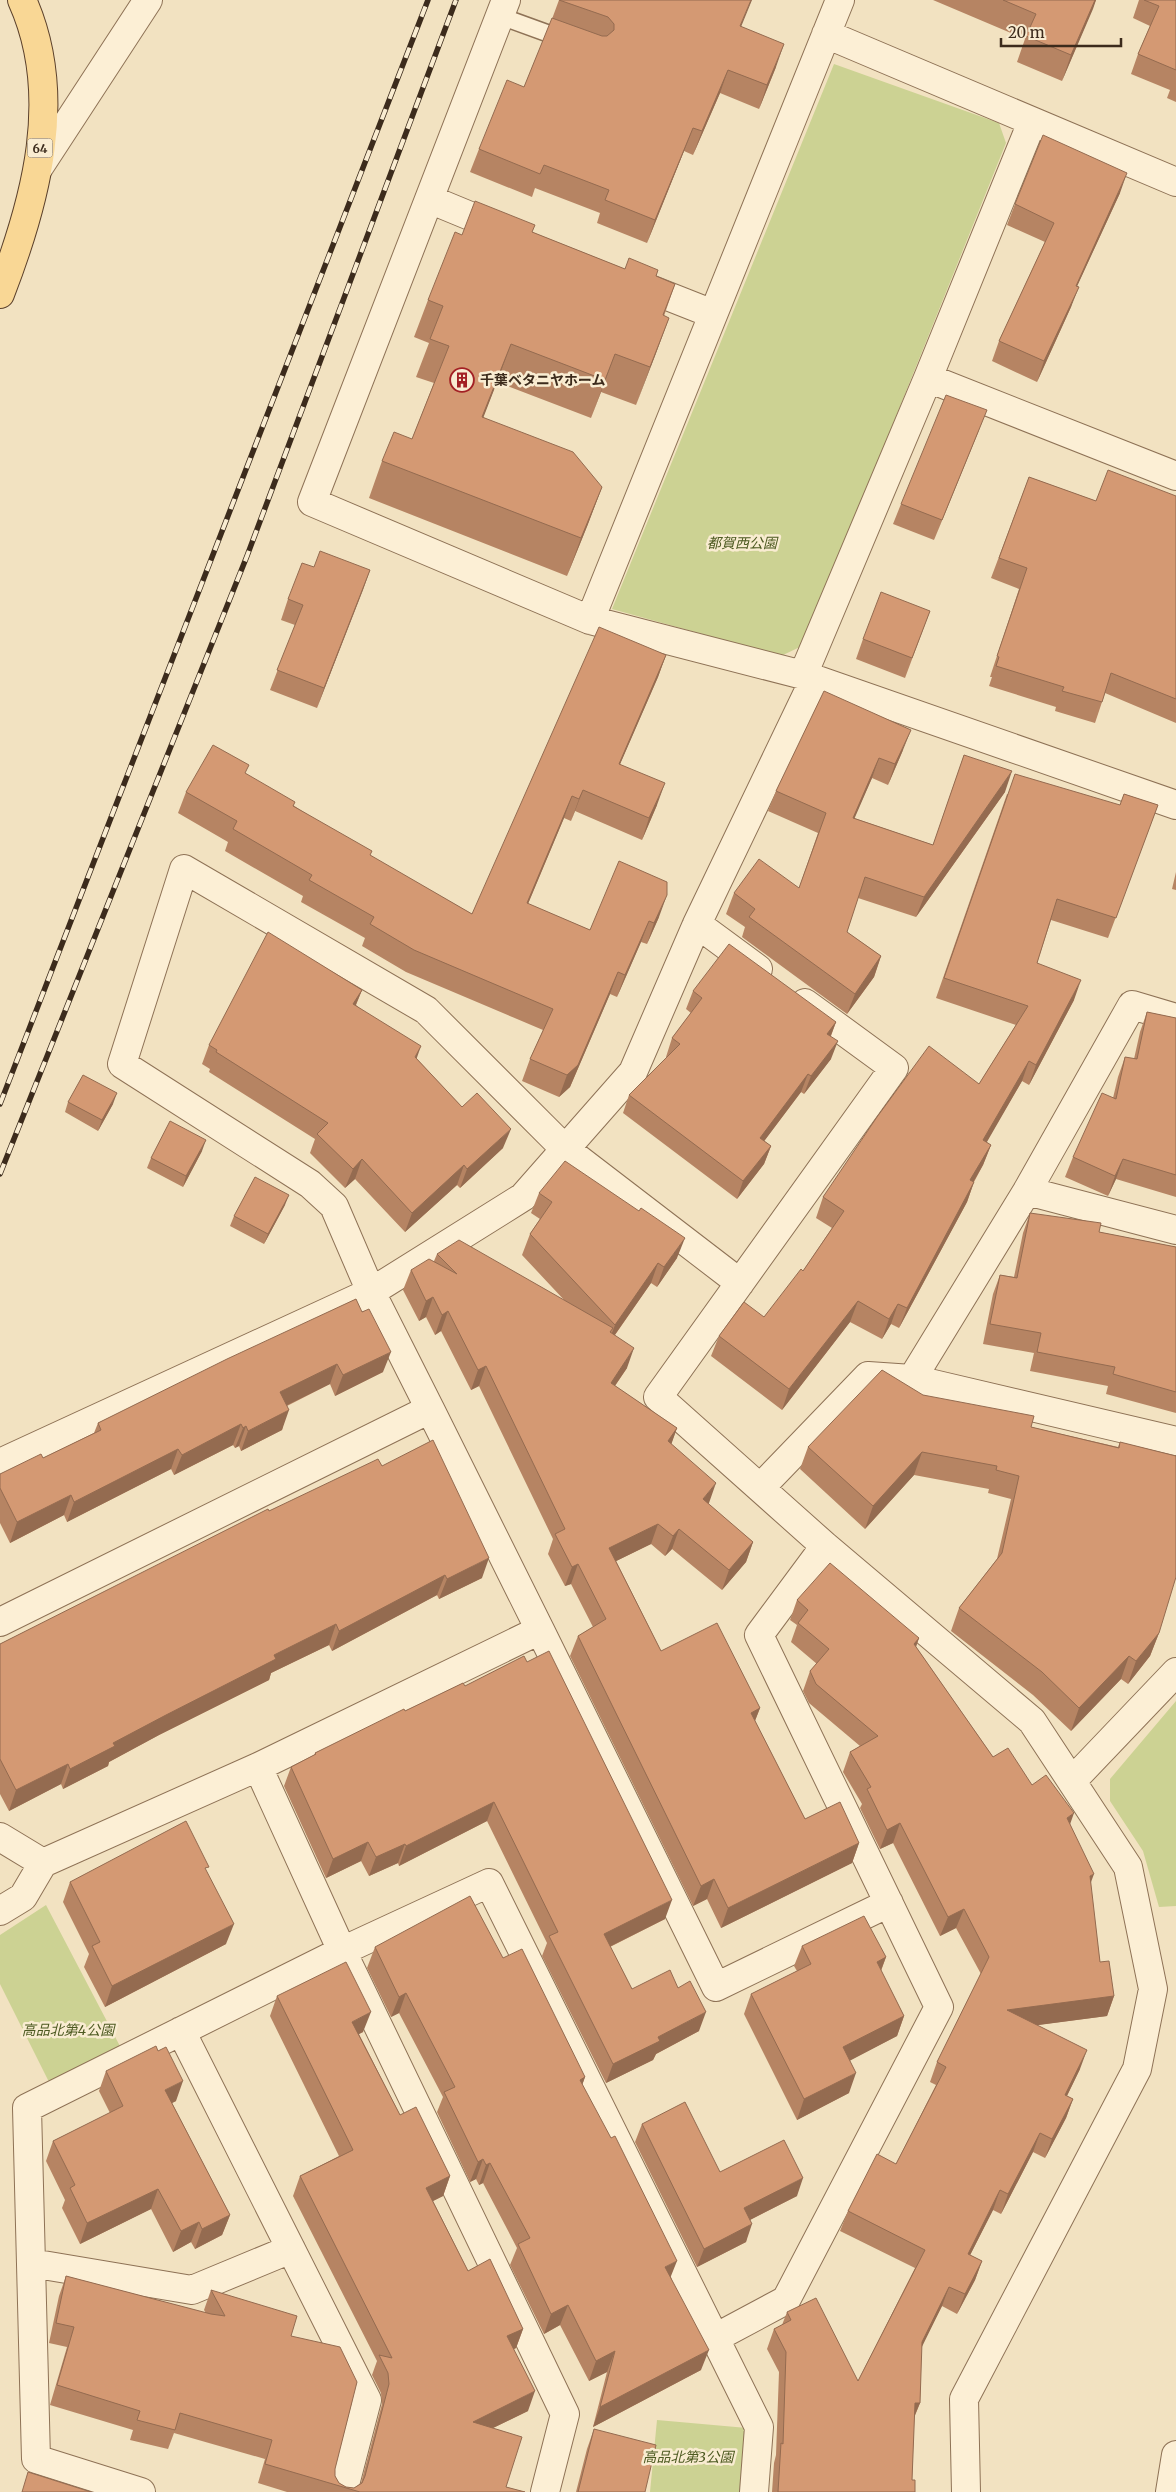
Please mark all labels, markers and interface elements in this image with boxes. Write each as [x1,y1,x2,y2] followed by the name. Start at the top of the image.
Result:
[1001,15,1121,47] scale bar
[1008,23,1045,42] text: 20 m
[28,138,52,158] road number: 64
[449,367,475,393] building icon: 千葉ベタニヤホーム
[480,371,606,389] place label: 千葉ベタニヤホーム
[707,534,779,552] park label: 都賀西公園
[22,2021,116,2039] park label: 高品北第4公園
[642,2448,736,2466] park label: 高品北第3公園

